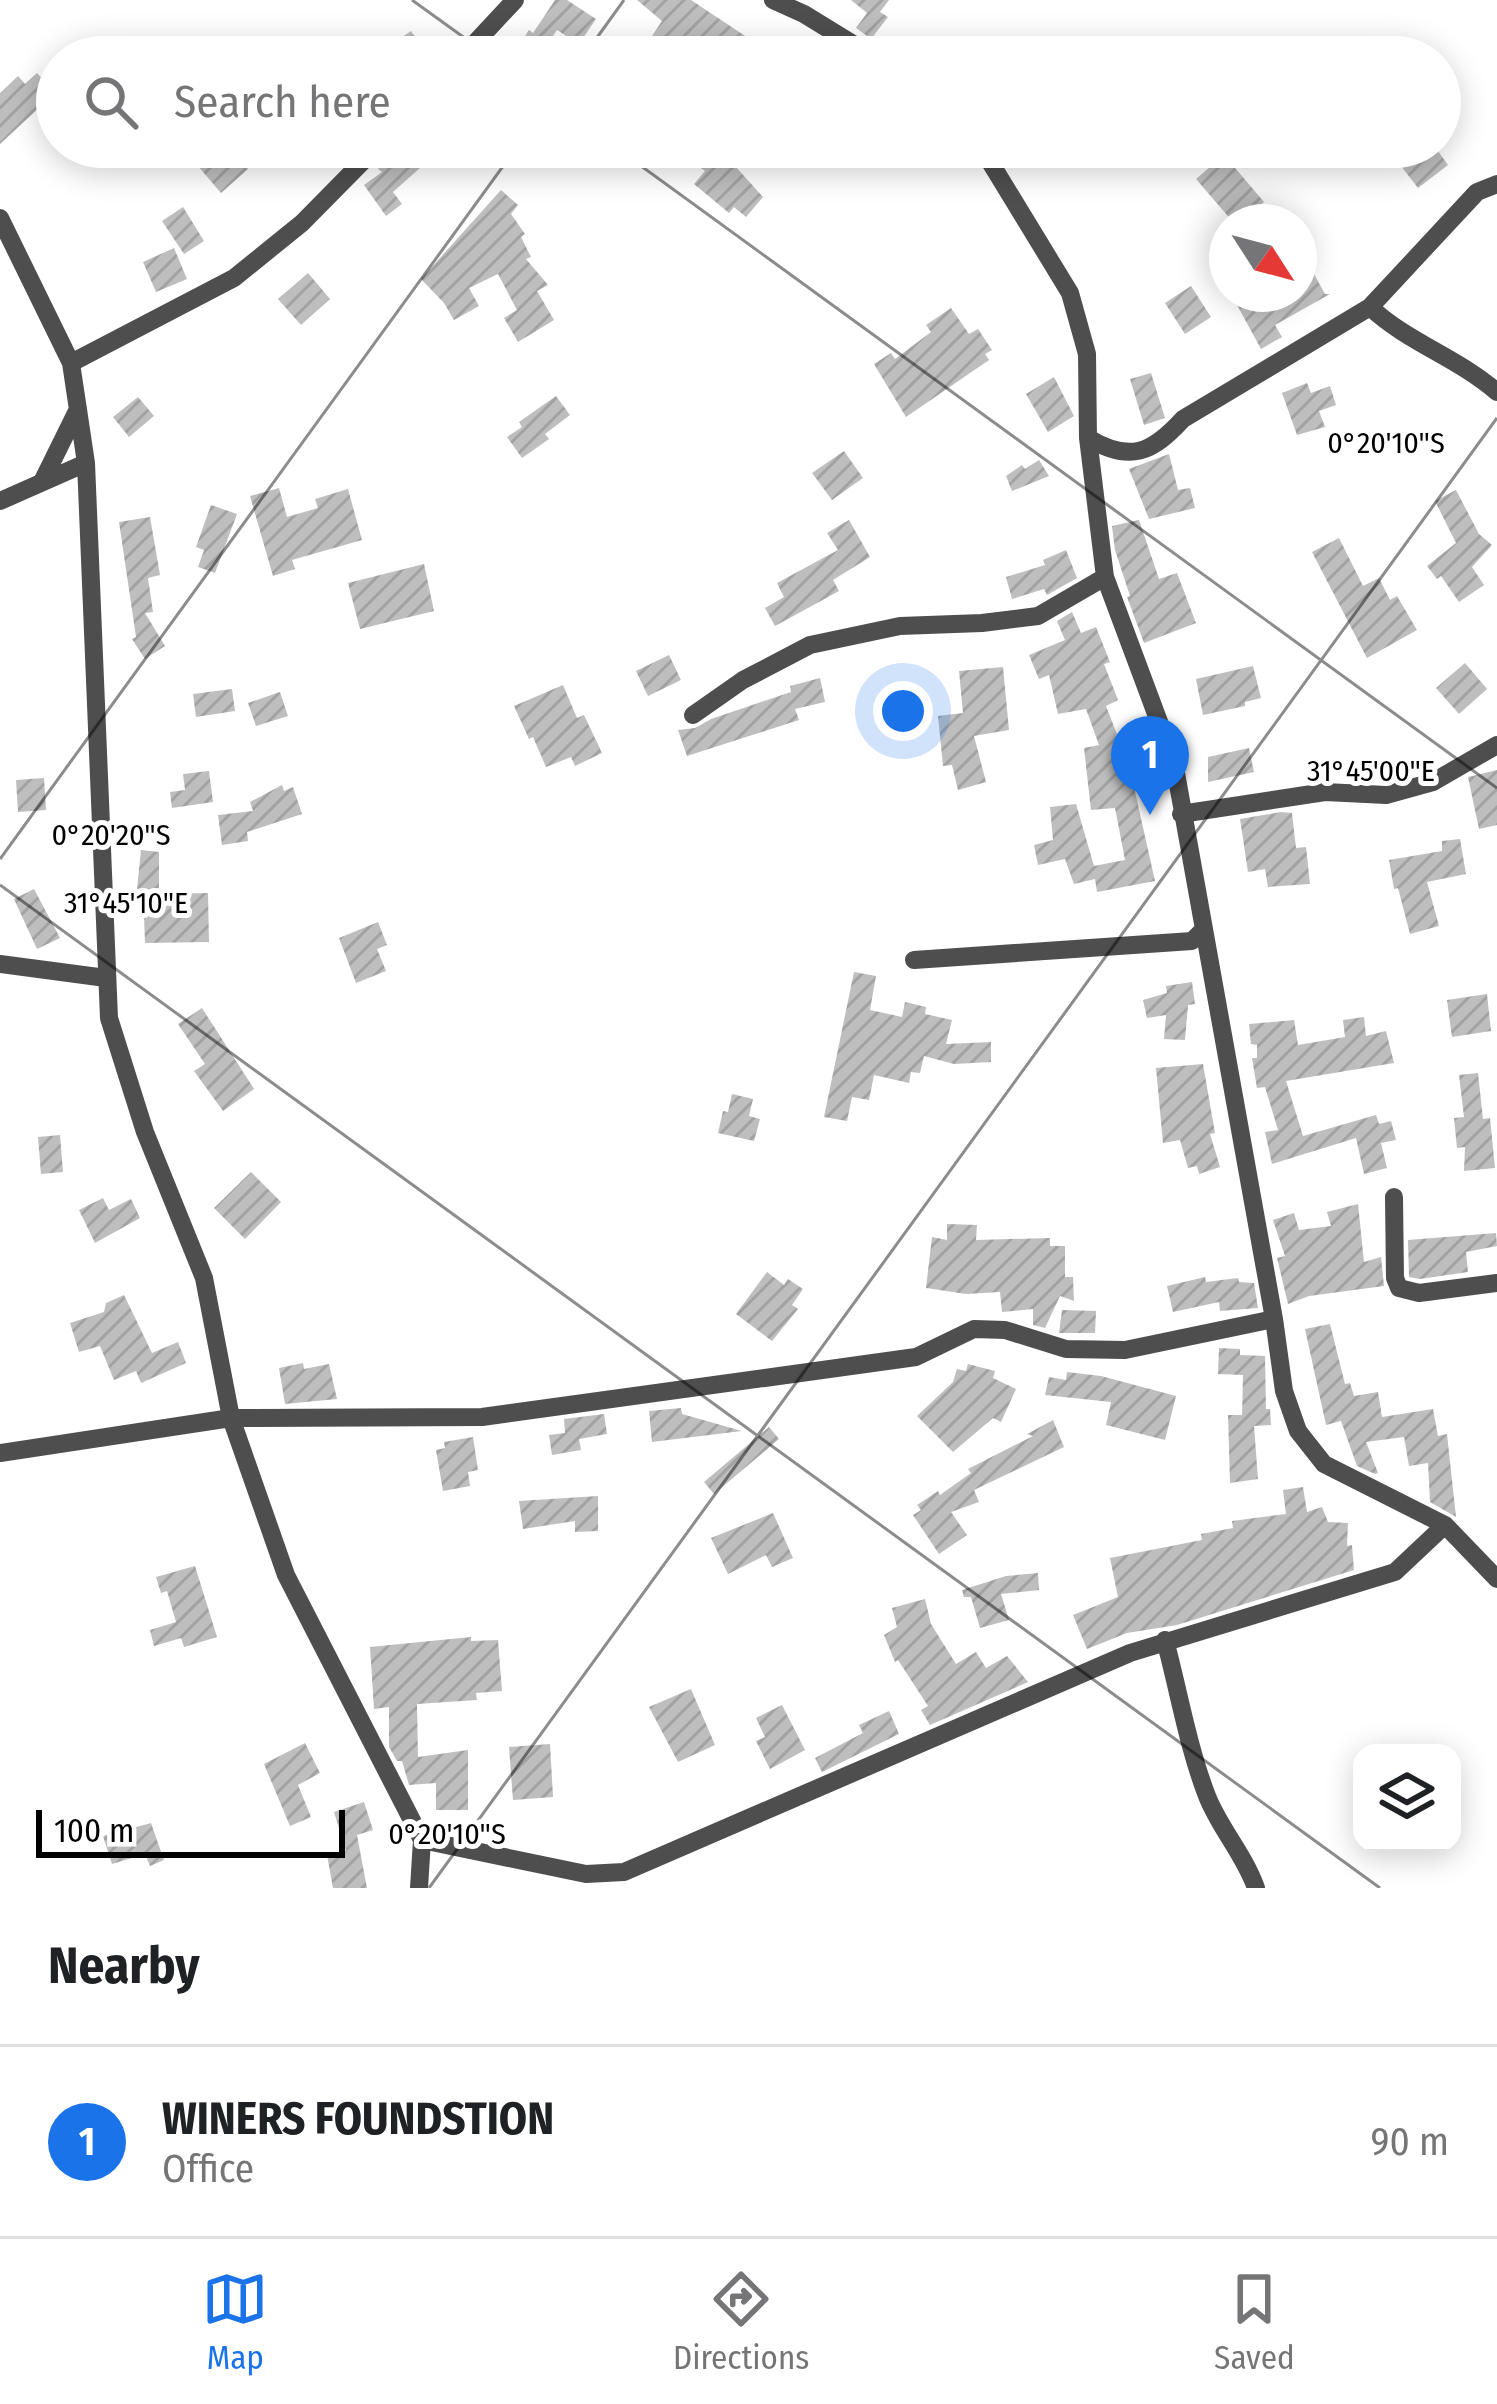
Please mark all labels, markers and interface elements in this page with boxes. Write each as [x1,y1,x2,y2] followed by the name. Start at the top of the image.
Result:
[36,36,1461,168] search box
[78,69,144,135] icon: search
[174,75,391,129] text: Search here
[1209,204,1317,312] north arrow
[1327,425,1445,461] text: 0°20'10"S
[873,681,933,741] your location
[1111,716,1189,815] pin: 1
[1307,753,1435,789] text: 31°45'00"E
[51,817,171,853] text: 0°20'20"S
[64,885,188,921] text: 31°45'10"E
[1353,1744,1461,1852] map controls
[1353,1744,1461,1852] button: layers
[36,1804,345,1857] scale bar
[54,1811,134,1851] text: 100 m
[388,1816,506,1852] text: 0°20'10"S
[48,1935,200,1997] text: Nearby
[162,2092,554,2146] text: WINERS FOUNDSTION
[79,2119,95,2165] text: 1
[1371,2119,1449,2165] text: 90 m
[162,2146,254,2192] text: Office
[202,2266,268,2378] tab: Map
[673,2266,809,2378] tab: Directions
[1214,2266,1295,2378] tab: Saved

